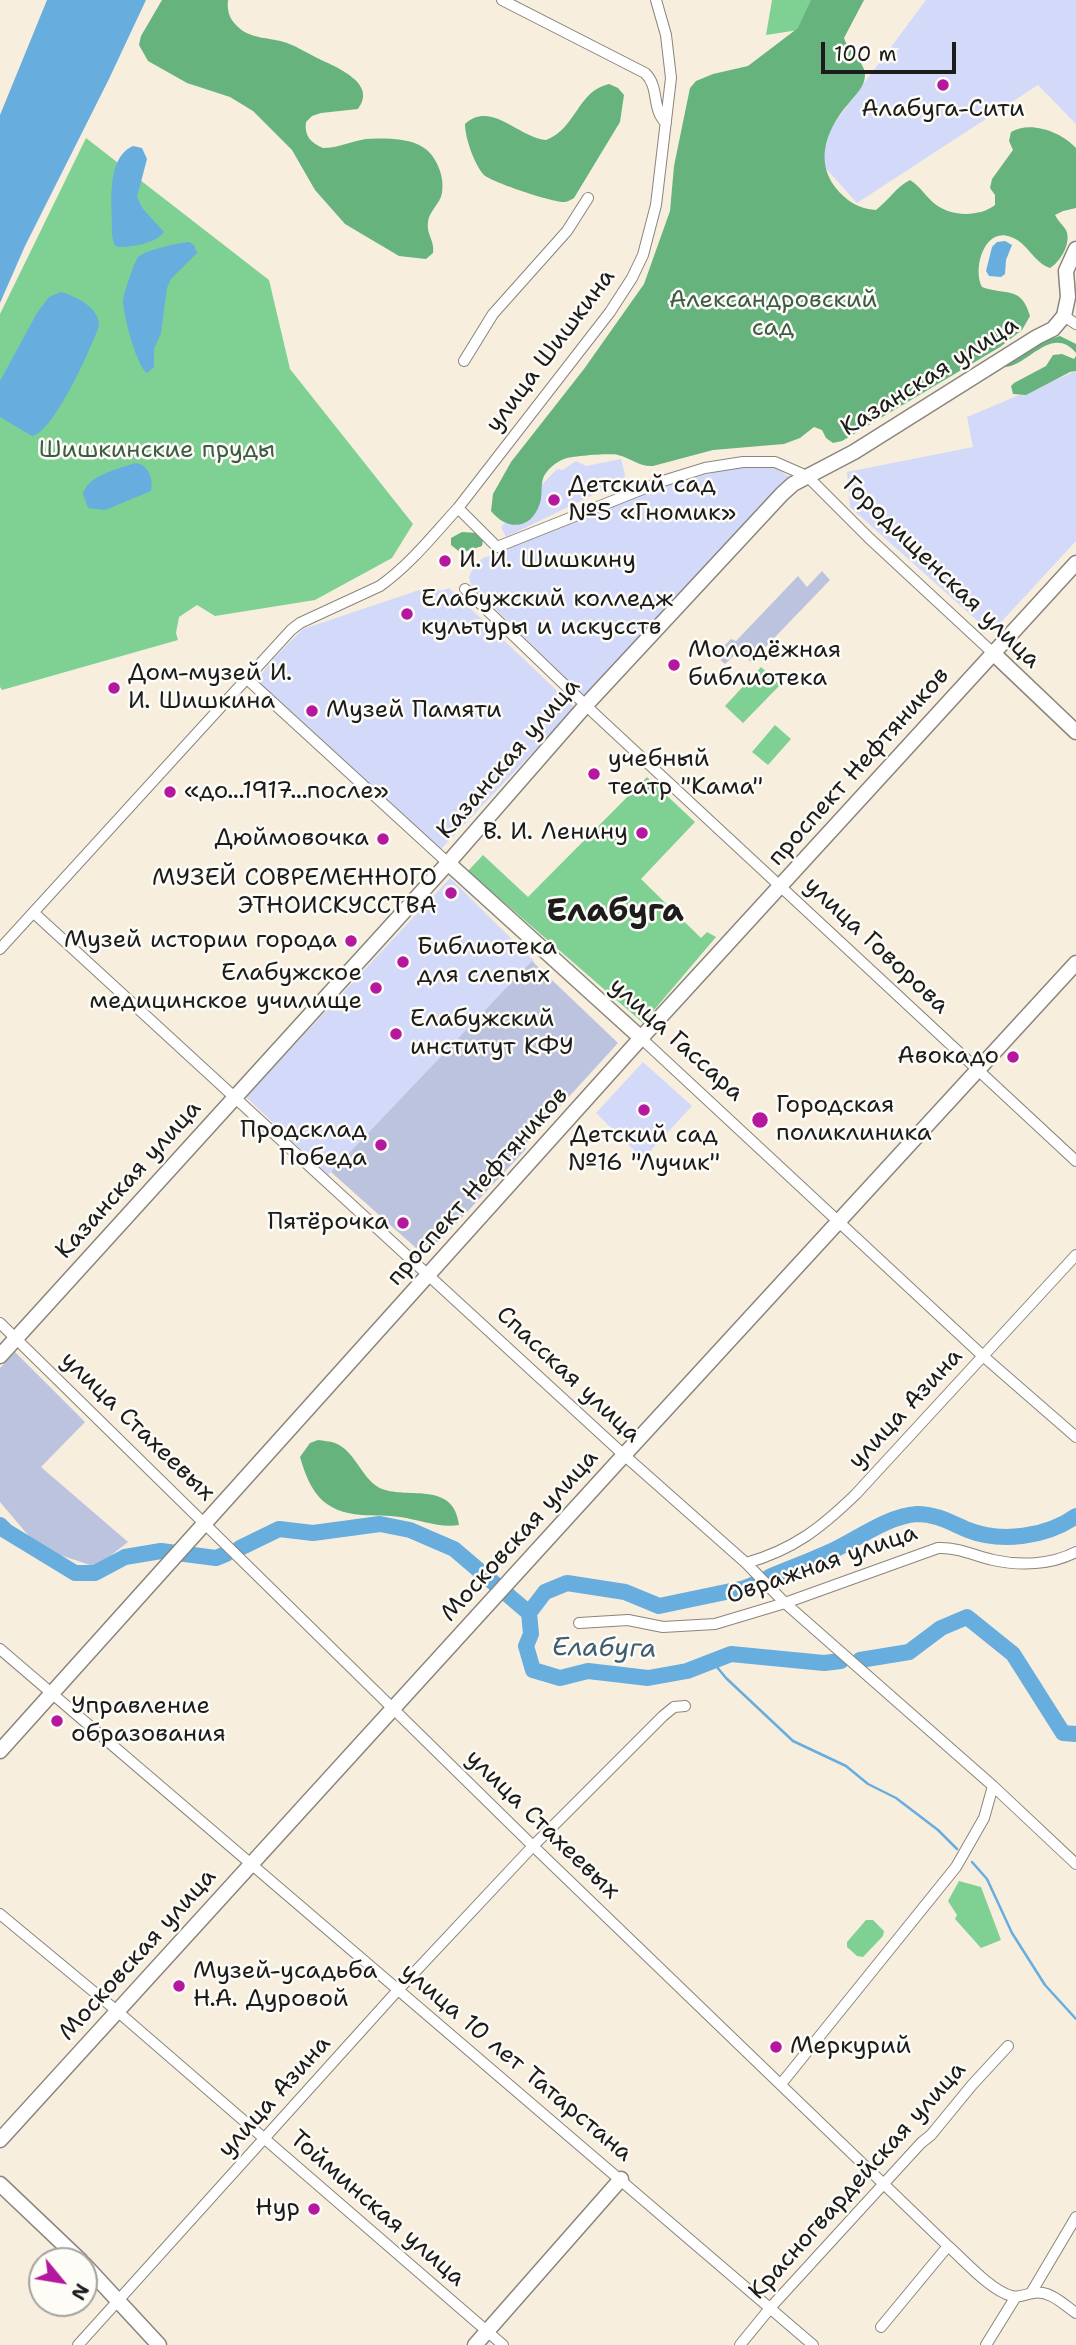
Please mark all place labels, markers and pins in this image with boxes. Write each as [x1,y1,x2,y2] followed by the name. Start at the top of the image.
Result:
[935,77,951,93] marker: Алабуга-Сити
[861,96,1025,124] place label: Алабуга-Сити
[568,472,736,528] place label: Детский сад №5 «Гномик»
[546,492,562,508] marker: Детский сад №5 «Гномик»
[459,547,636,575] place label: И. И. Шишкину
[437,553,453,569] marker: И. И. Шишкину
[421,586,673,642] place label: Елабужский колледж культуры и искусств
[399,606,415,622] marker: Елабужский колледж культуры и искусств
[688,637,841,693] place label: Молодёжная библиотека
[666,657,682,673] marker: Молодёжная библиотека
[128,660,292,716] place label: Дом-музей И. И. Шишкина
[106,680,122,696] marker: Дом-музей И. И. Шишкина
[326,697,502,725] place label: Музей Памяти
[304,703,320,719] marker: Музей Памяти
[608,746,763,802] place label: учебный театр "Кама"
[586,766,602,782] marker: учебный театр "Кама"
[184,778,389,806] place label: «до...1917...после»
[162,784,178,800] marker: «до...1917...после»
[483,819,628,847] place label: В. И. Ленину
[214,825,369,853] place label: Дюймовочка
[634,825,650,841] marker: В. И. Ленину
[375,831,391,847] marker: Дюймовочка
[152,865,437,921] place label: МУЗЕЙ СОВРЕМЕННОГО ЭТНОИСКУССТВА
[443,885,459,901] marker: МУЗЕЙ СОВРЕМЕННОГО ЭТНОИСКУССТВА
[64,927,337,955] place label: Музей истории города
[343,933,359,949] marker: Музей истории города
[417,934,557,990] place label: Библиотека для слепых
[395,954,411,970] marker: Библиотека для слепых
[89,960,362,1016] place label: Елабужское медицинское училище
[368,980,384,996] marker: Елабужское медицинское училище
[410,1006,574,1062] place label: Елабужский институт КФУ
[388,1026,404,1042] marker: Елабужский институт КФУ
[897,1043,999,1071] place label: Авокадо
[1005,1049,1021,1065] marker: Авокадо
[776,1092,932,1148] place label: Городская поликлиника
[636,1102,652,1118] marker: Детский сад №16 "Лучик"
[750,1110,770,1130] marker: Городская поликлиника
[240,1117,367,1173] place label: Продсклад Победа
[568,1122,720,1178] place label: Детский сад №16 "Лучик"
[373,1137,389,1153] marker: Продсклад Победа
[267,1209,389,1237] place label: Пятёрочка
[395,1215,411,1231] marker: Пятёрочка
[71,1693,226,1749] place label: Управление образования
[49,1713,65,1729] marker: Управление образования
[193,1958,377,2014] place label: Музей-усадьба Н.А. Дуровой
[171,1978,187,1994] marker: Музей-усадьба Н.А. Дуровой
[790,2033,911,2061] place label: Меркурий
[768,2039,784,2055] marker: Меркурий
[255,2195,300,2223] place label: Нур
[306,2201,322,2217] marker: Нур

